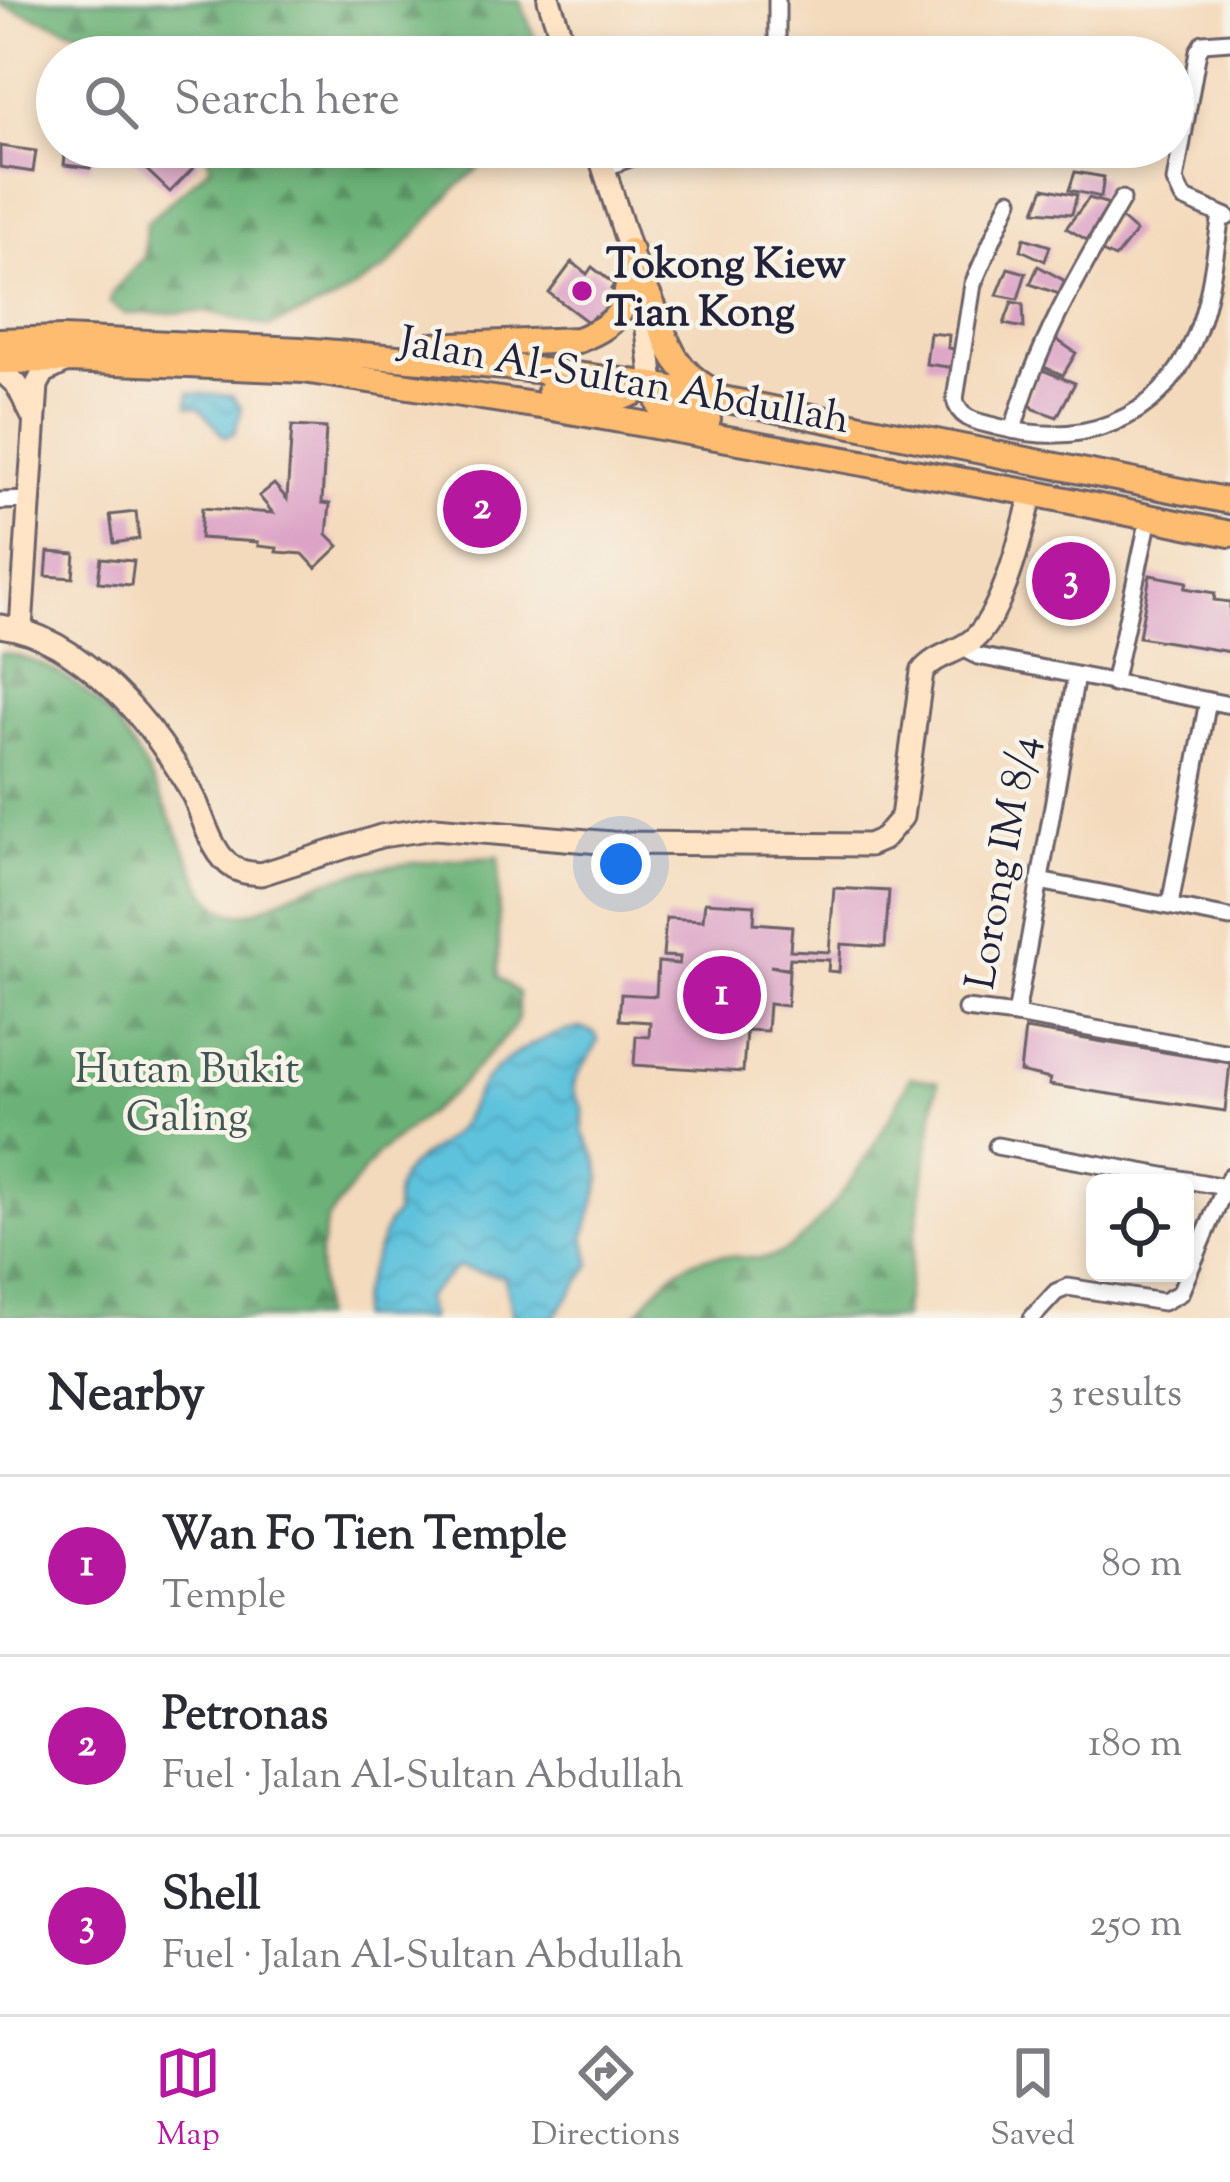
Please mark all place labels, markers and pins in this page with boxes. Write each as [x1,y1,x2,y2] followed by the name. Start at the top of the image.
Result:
[606,237,847,345] place label: Tokong Kiew Tian Kong
[569,278,595,304] marker: Tokong Kiew Tian Kong
[443,464,521,554] pin: 2
[1032,536,1110,626] pin: 3
[683,950,761,1040] pin: 1

